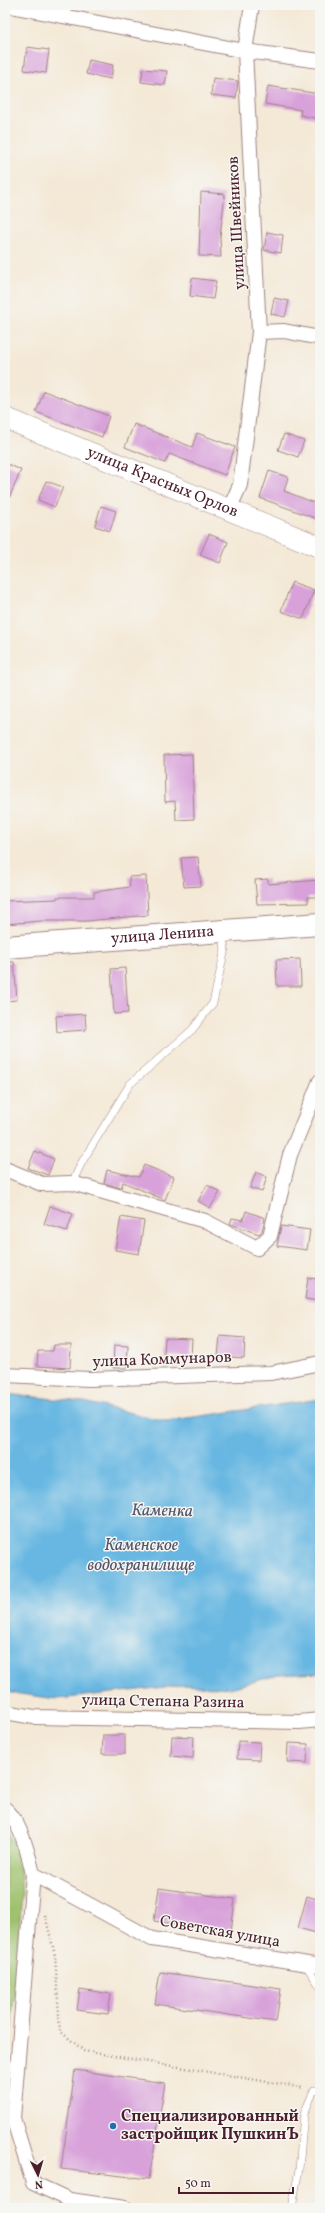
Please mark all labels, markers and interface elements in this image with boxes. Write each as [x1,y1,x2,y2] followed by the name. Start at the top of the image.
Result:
[223,156,251,290] street label: улица Швейников
[83,442,241,523] street label: улица Красных Орлов
[110,921,215,950] street label: улица Ленина
[92,1347,232,1373] street label: улица Коммунаров
[131,1499,193,1523] water label: Каменка
[87,1534,195,1577] water label: Каменское водохранилище
[81,1690,245,1714] street label: улица Степана Разина
[158,1911,282,1953] street label: Советская улица
[121,2106,299,2146] place label: Специализированный застройщик ПушкинЪ
[108,2121,118,2131] marker: Специализированный застройщик ПушкинЪ
[18,2155,58,2195] north arrow
[179,2169,293,2195] scale bar
[34,2176,43,2191] text: N
[185,2176,211,2192] text: 50 m

